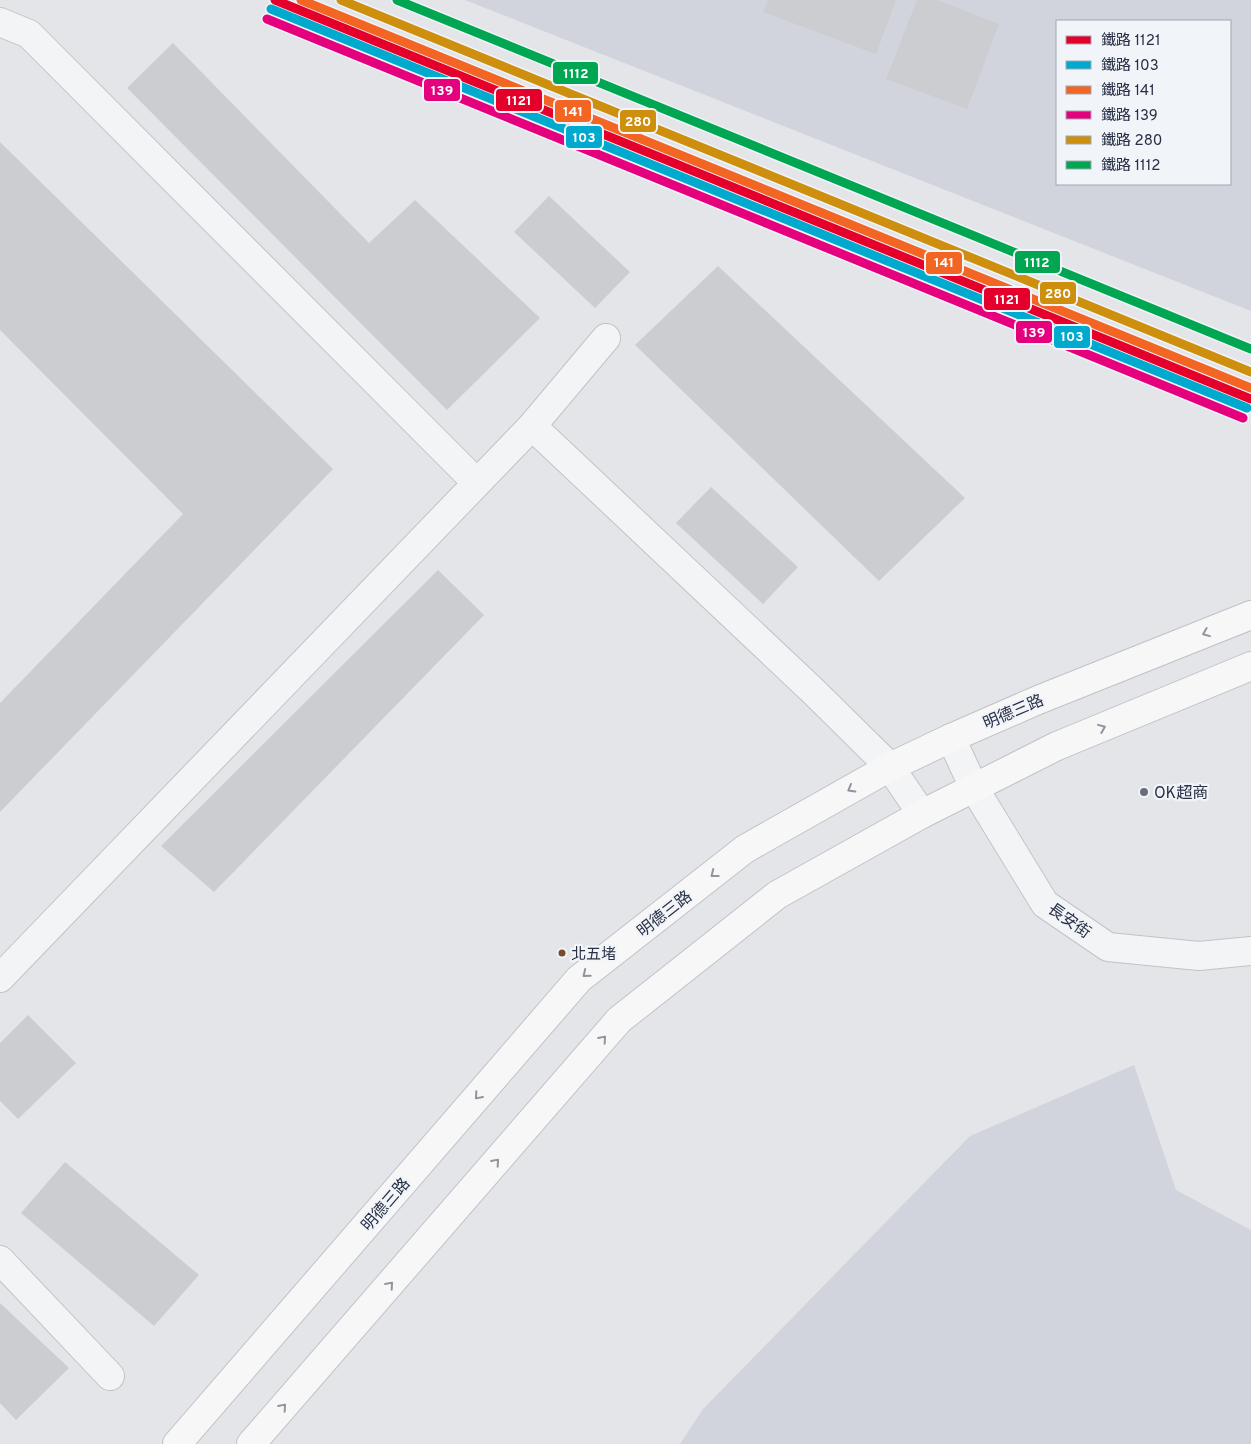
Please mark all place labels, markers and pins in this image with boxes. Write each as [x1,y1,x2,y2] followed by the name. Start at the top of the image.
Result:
[1154,784,1208,804] place label: OK超商
[1138,786,1150,798] marker: OK超商
[571,945,616,965] place label: 北五堵
[557,948,567,958] marker: 北五堵

